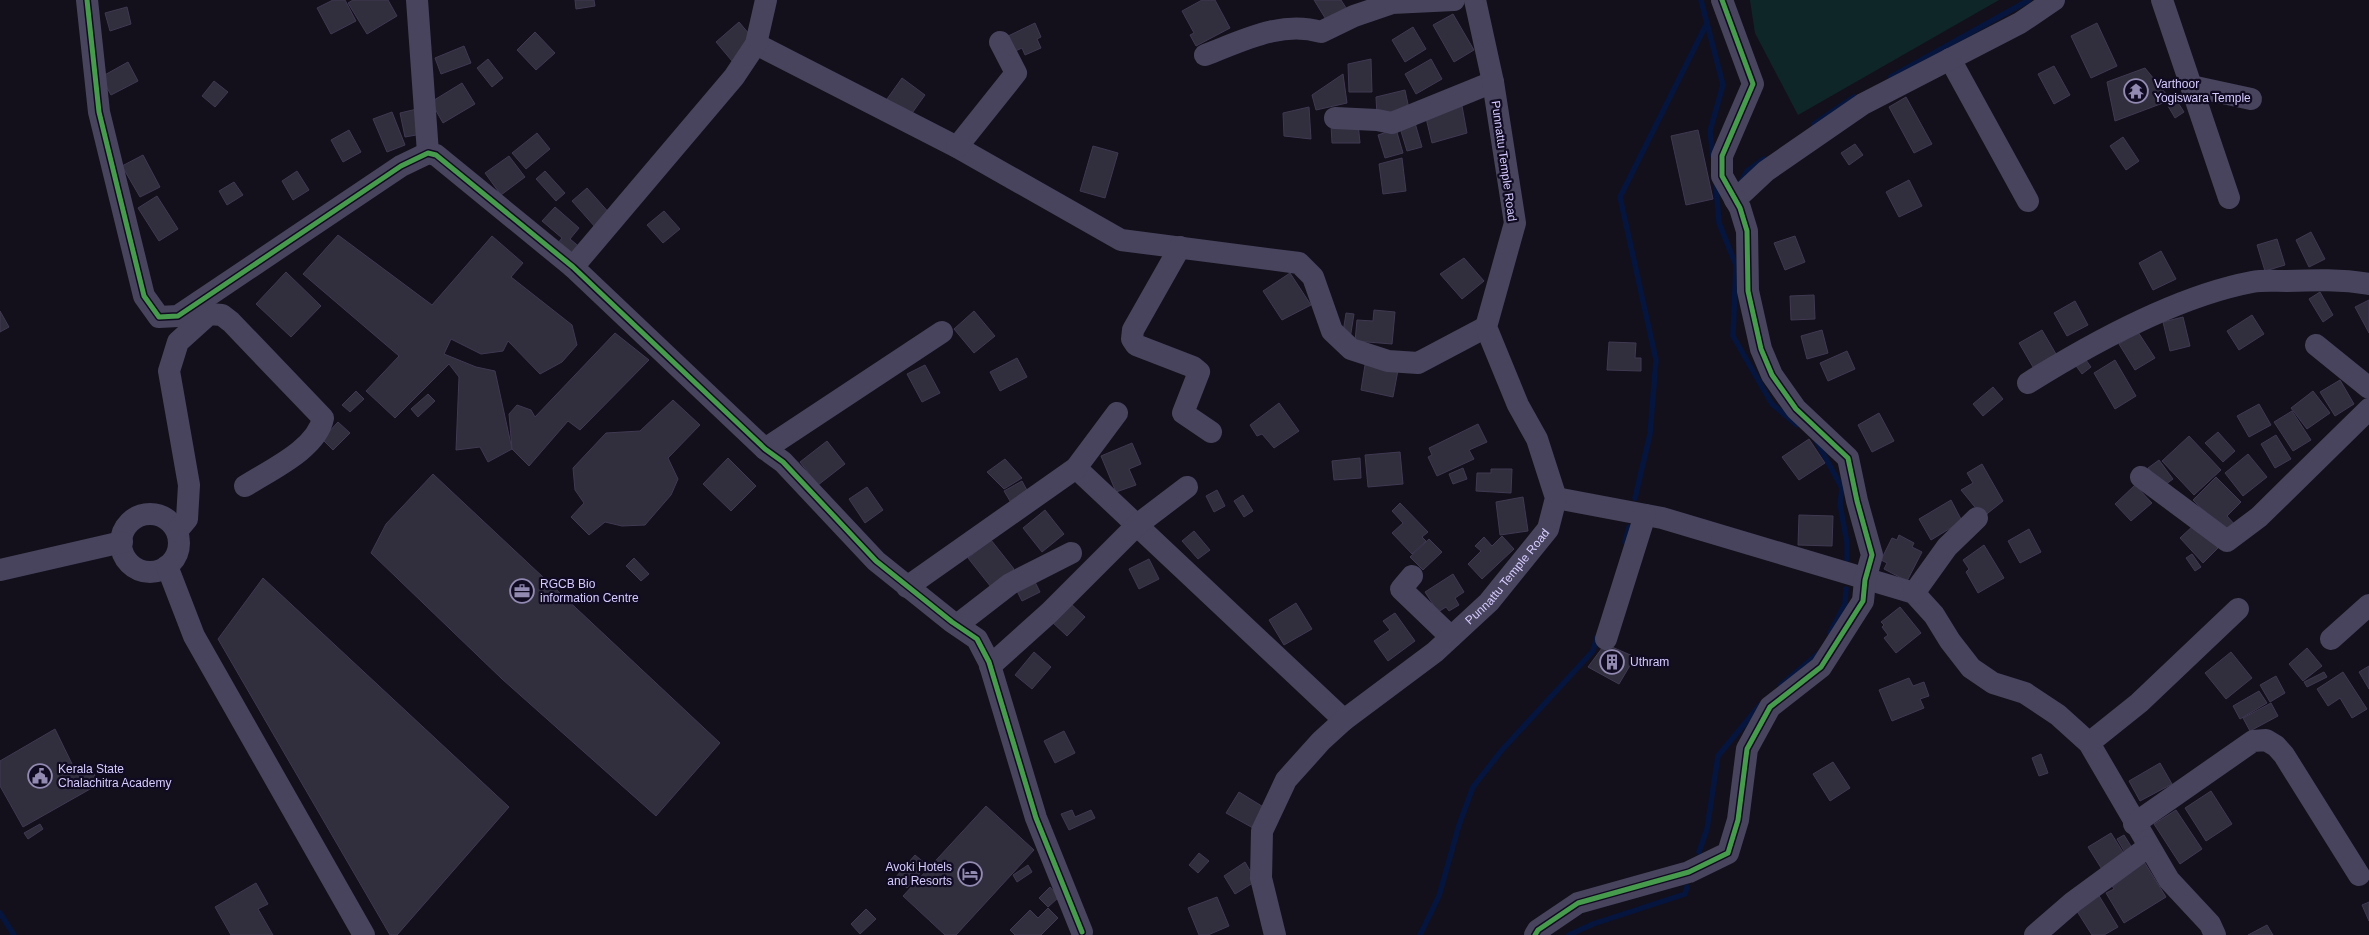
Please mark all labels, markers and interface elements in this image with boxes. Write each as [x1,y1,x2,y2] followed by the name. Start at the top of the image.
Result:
[2154,77,2251,105] place label: Varthoor Yogiswara Temple
[2123,78,2149,104] temple icon: Varthoor Yogiswara Temple
[1489,100,1519,222] street label: Punnattu Temple Road
[1462,526,1552,627] street label: Punnattu Temple Road
[540,577,639,605] place label: RGCB Bio information Centre
[509,578,535,604] office icon: RGCB Bio information Centre
[1599,649,1625,675] building icon: Uthram
[1630,655,1669,669] place label: Uthram
[58,762,171,790] place label: Kerala State Chalachitra Academy
[27,763,53,789] public building icon: Kerala State Chalachitra Academy
[886,860,952,888] place label: Avoki Hotels and Resorts
[957,861,983,887] hotel icon: Avoki Hotels and Resorts

